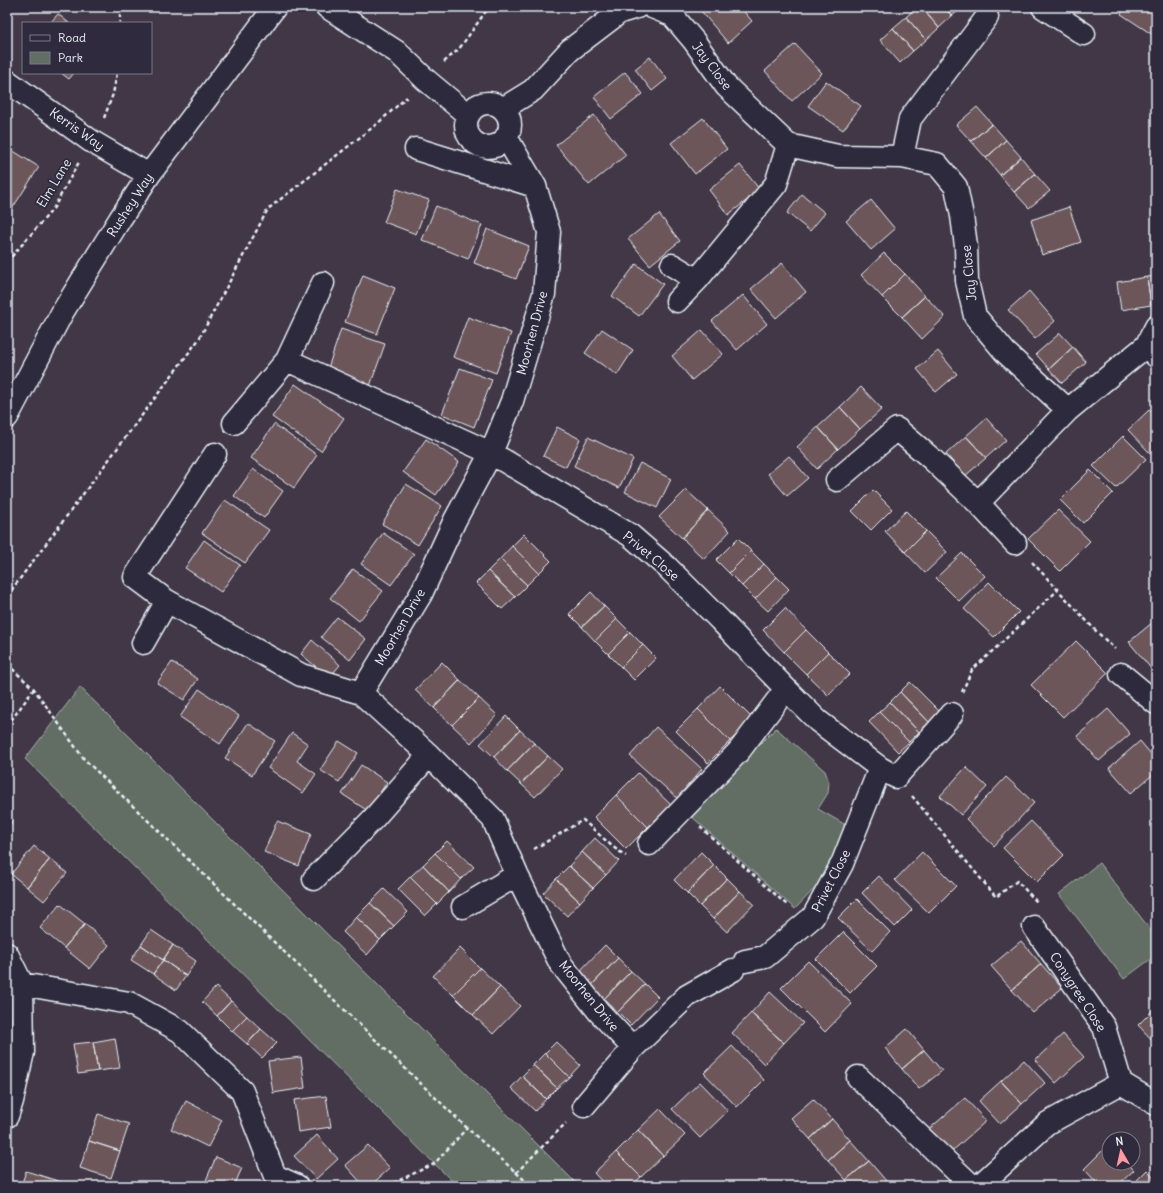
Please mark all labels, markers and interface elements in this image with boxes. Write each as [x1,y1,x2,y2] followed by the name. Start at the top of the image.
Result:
[22,22,152,74] legend
[58,30,86,45] text: Road
[688,38,736,94] street label: Jay Close
[58,50,83,65] text: Park
[46,104,108,154] street label: Kerris Way
[33,155,75,211] street label: Elm Lane
[103,170,157,240] street label: Rushey Way
[958,244,980,302] street label: Jay Close
[513,289,551,377] street label: Moorhen Drive
[619,527,683,585] street label: Privet Close
[371,585,429,669] street label: Moorhen Drive
[808,847,854,915] street label: Privet Close
[1046,949,1110,1035] street label: Conygree Close
[555,957,623,1035] street label: Moorhen Drive
[1101,1131,1141,1171] north arrow
[1115,1134,1124,1149] text: N

